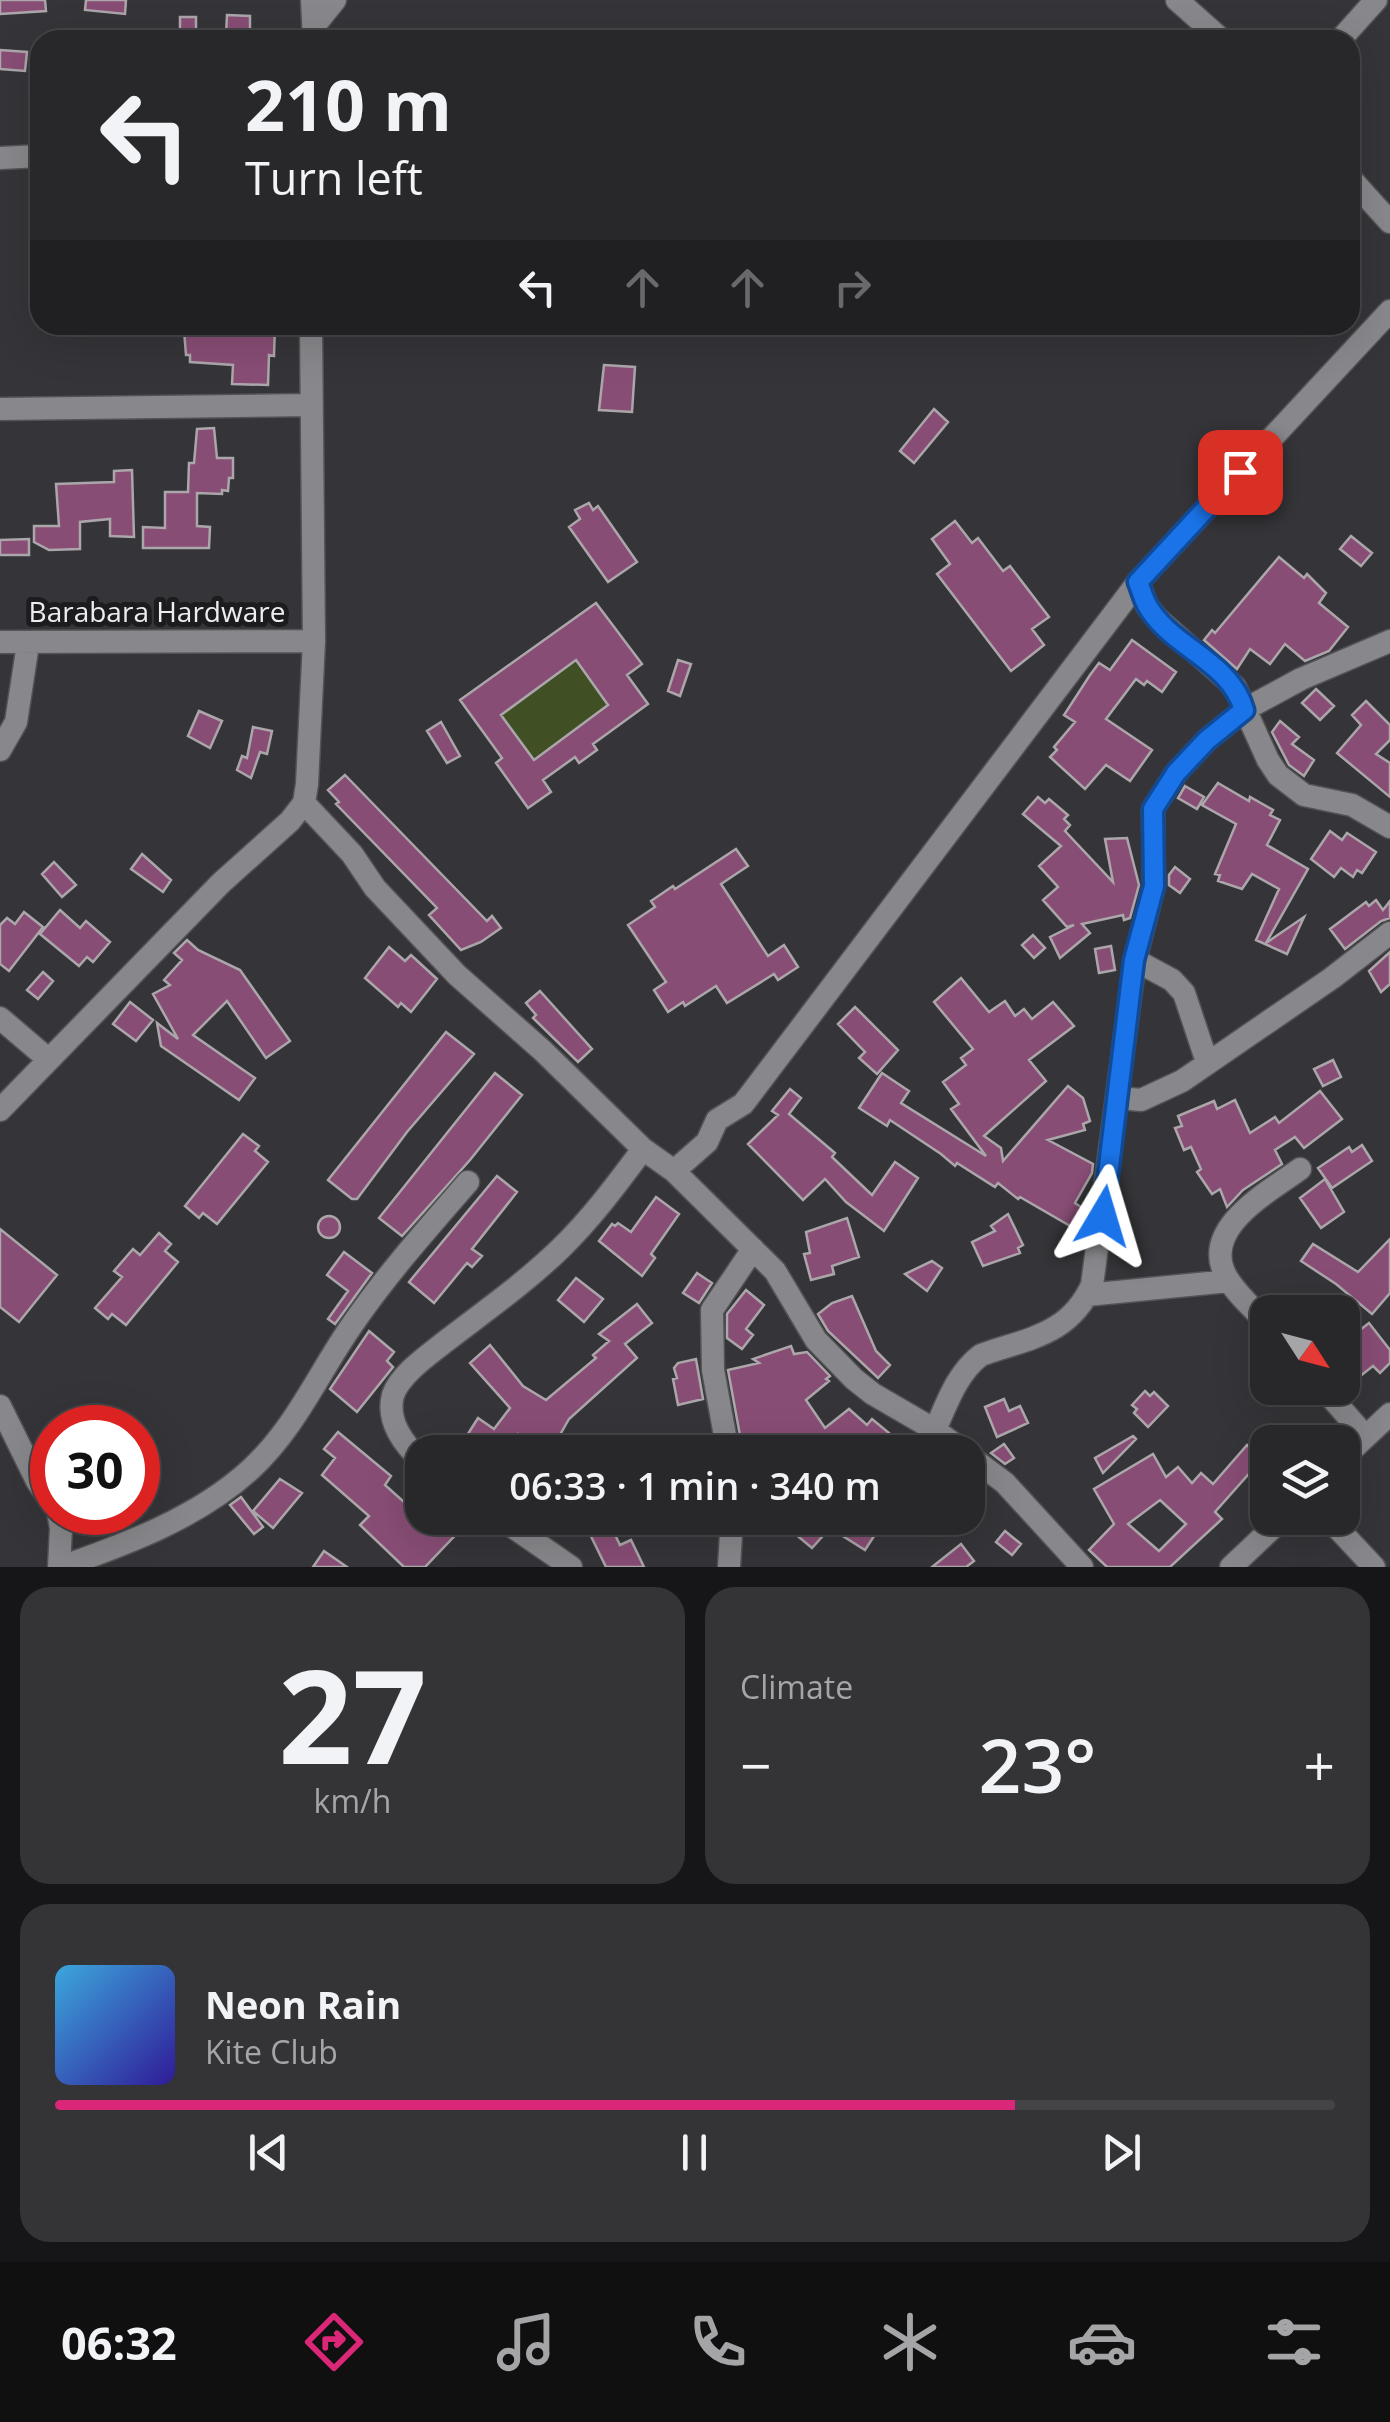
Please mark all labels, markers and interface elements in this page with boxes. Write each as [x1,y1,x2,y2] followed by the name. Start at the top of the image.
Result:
[245,56,452,152] text: 210 m
[80,70,210,200] icon: left
[245,147,423,208] text: Turn left
[510,260,565,315] icon: left
[615,260,670,315] icon: ahead
[720,260,775,315] icon: ahead
[825,260,880,315] icon: right
[1198,430,1283,515] pin
[1213,445,1268,500] icon: arrive
[29,592,285,630] street label: Barabara Hardware
[1051,1164,1155,1268] position arrow
[1250,1295,1360,1405] north arrow
[1250,1295,1360,1535] map controls
[30,1405,160,1535] speed limit sign: 30
[1250,1425,1360,1535] button: layers
[509,1459,881,1511] text: 06:33 · 1 min · 340 m
[278,1625,427,1802] text: 27
[740,1665,853,1708] text: Climate
[979,1713,1096,1815] text: 23°
[740,1727,771,1802] text: −
[1304,1727,1335,1802] text: +
[314,1779,391,1822] text: km/h
[205,1978,401,2030] text: Neon Rain
[205,2030,338,2073] text: Kite Club
[241,2125,296,2180] icon: previous
[667,2125,722,2180] icon: pause
[1094,2125,1149,2180] icon: next
[299,2307,369,2377] icon: directions
[491,2307,561,2377] icon: music
[683,2307,753,2377] icon: phone
[875,2307,945,2377] icon: climate
[1067,2307,1137,2377] icon: car
[1259,2307,1329,2377] icon: filters
[61,2312,177,2373] text: 06:32

